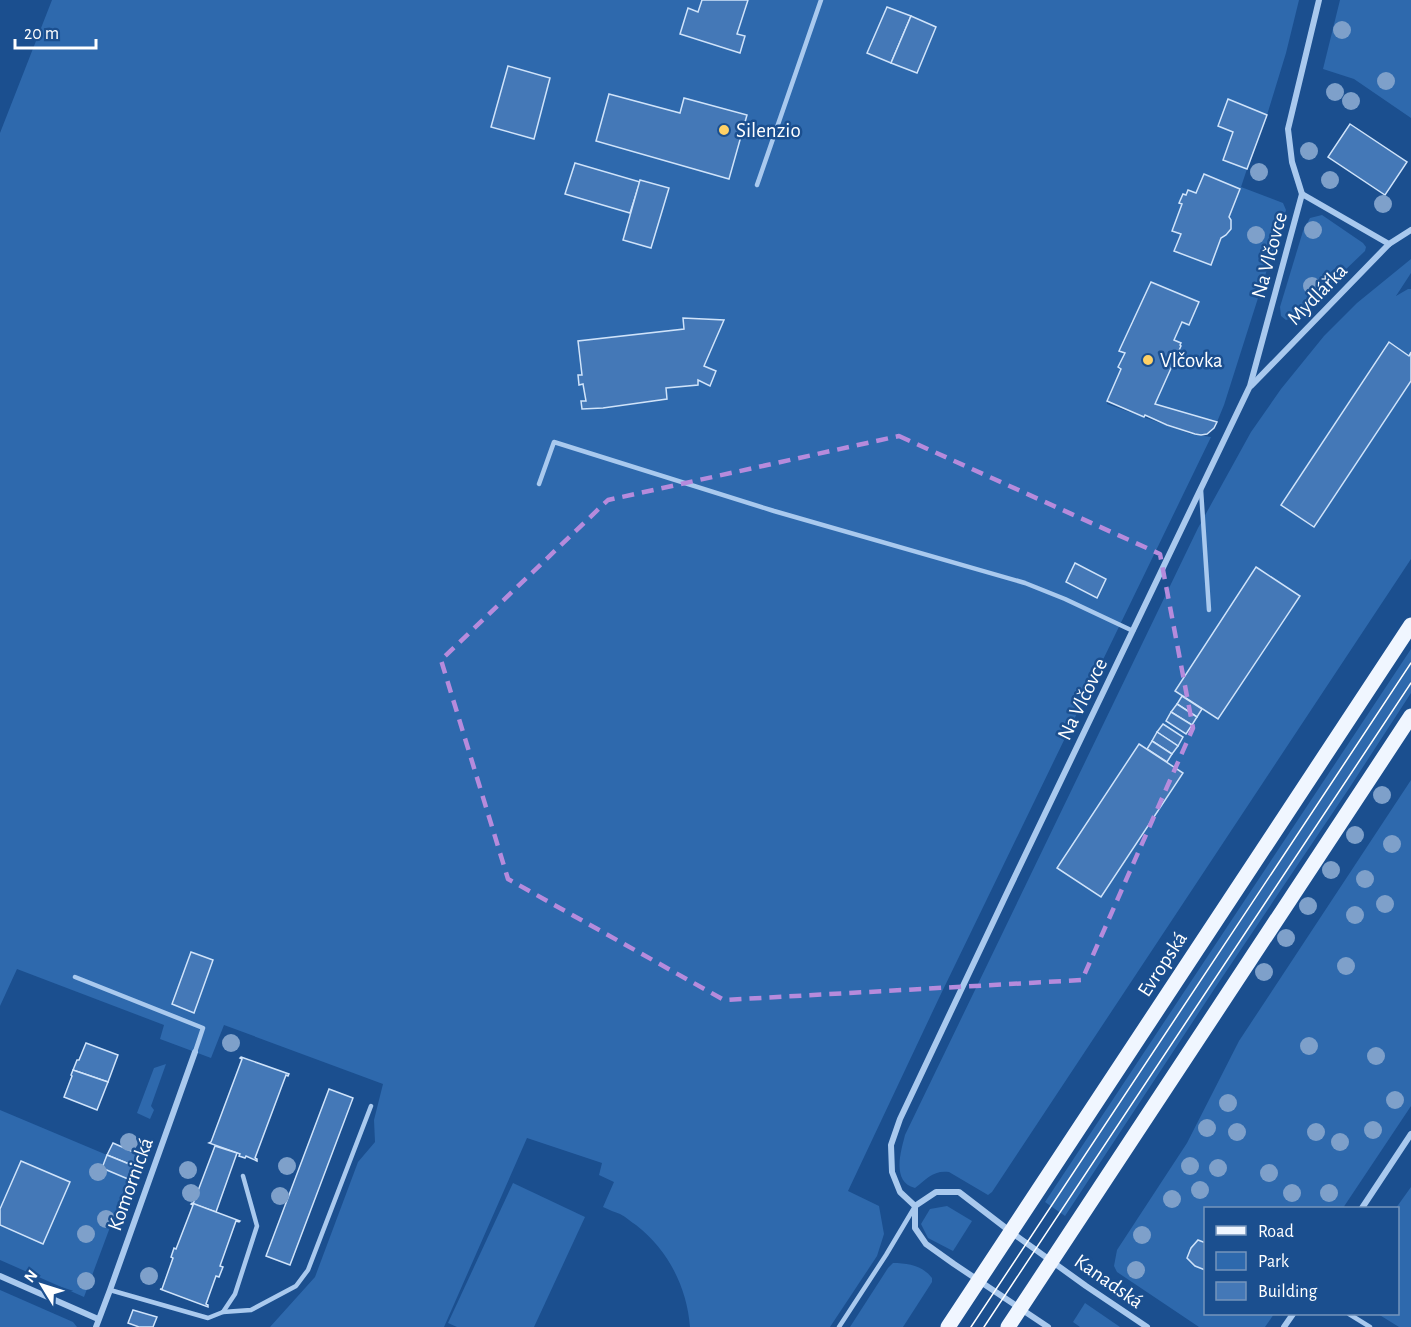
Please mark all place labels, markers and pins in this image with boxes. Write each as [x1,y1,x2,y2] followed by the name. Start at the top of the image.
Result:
[736,120,801,141] place label: Silenzio
[717,123,731,137] marker: Silenzio
[1160,350,1223,371] place label: Vlčovka
[1141,353,1155,367] marker: Vlčovka

